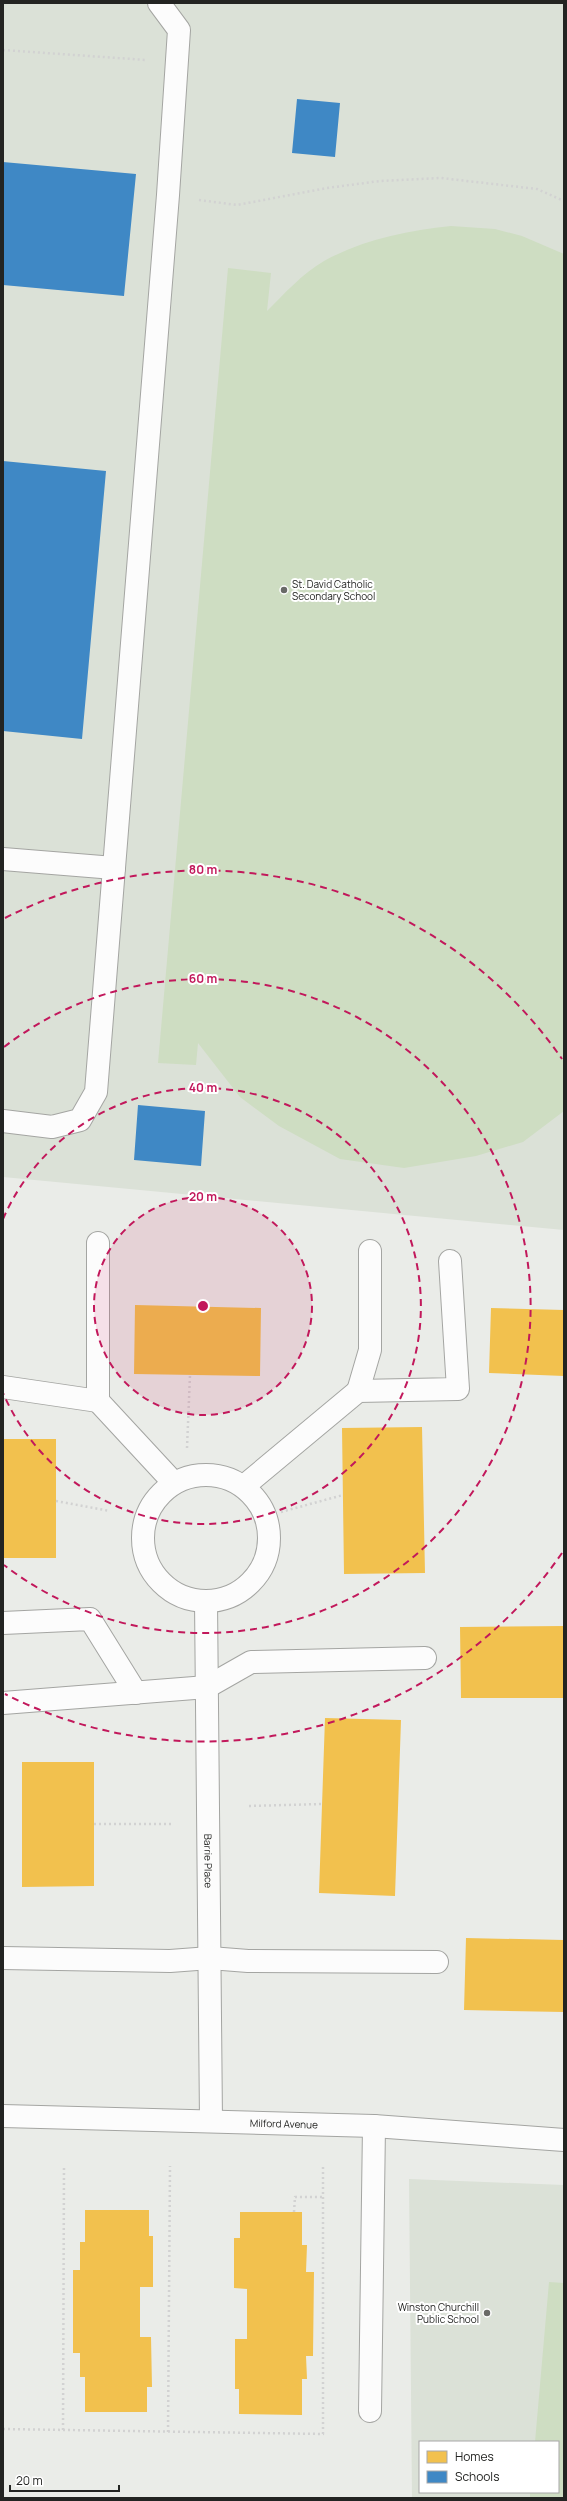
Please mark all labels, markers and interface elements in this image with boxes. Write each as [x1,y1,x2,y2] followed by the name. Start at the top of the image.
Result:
[292,577,375,603] place label: St. David Catholic Secondary School
[279,585,289,595] marker: St. David Catholic Secondary School
[189,861,217,878] text: 80 m
[189,970,217,987] text: 60 m
[189,1079,217,1096] text: 40 m
[189,1188,217,1205] text: 20 m
[196,1299,210,1313] centre of rings
[201,1834,216,1888] street label: Barrie Place
[250,2116,318,2131] street label: Milford Avenue
[398,2300,479,2326] place label: Winston Churchill Public School
[482,2308,492,2318] marker: Winston Churchill Public School
[419,2441,559,2493] legend
[455,2448,494,2465] text: Homes
[10,2467,119,2493] scale bar
[455,2468,499,2485] text: Schools
[16,2472,43,2489] text: 20 m

